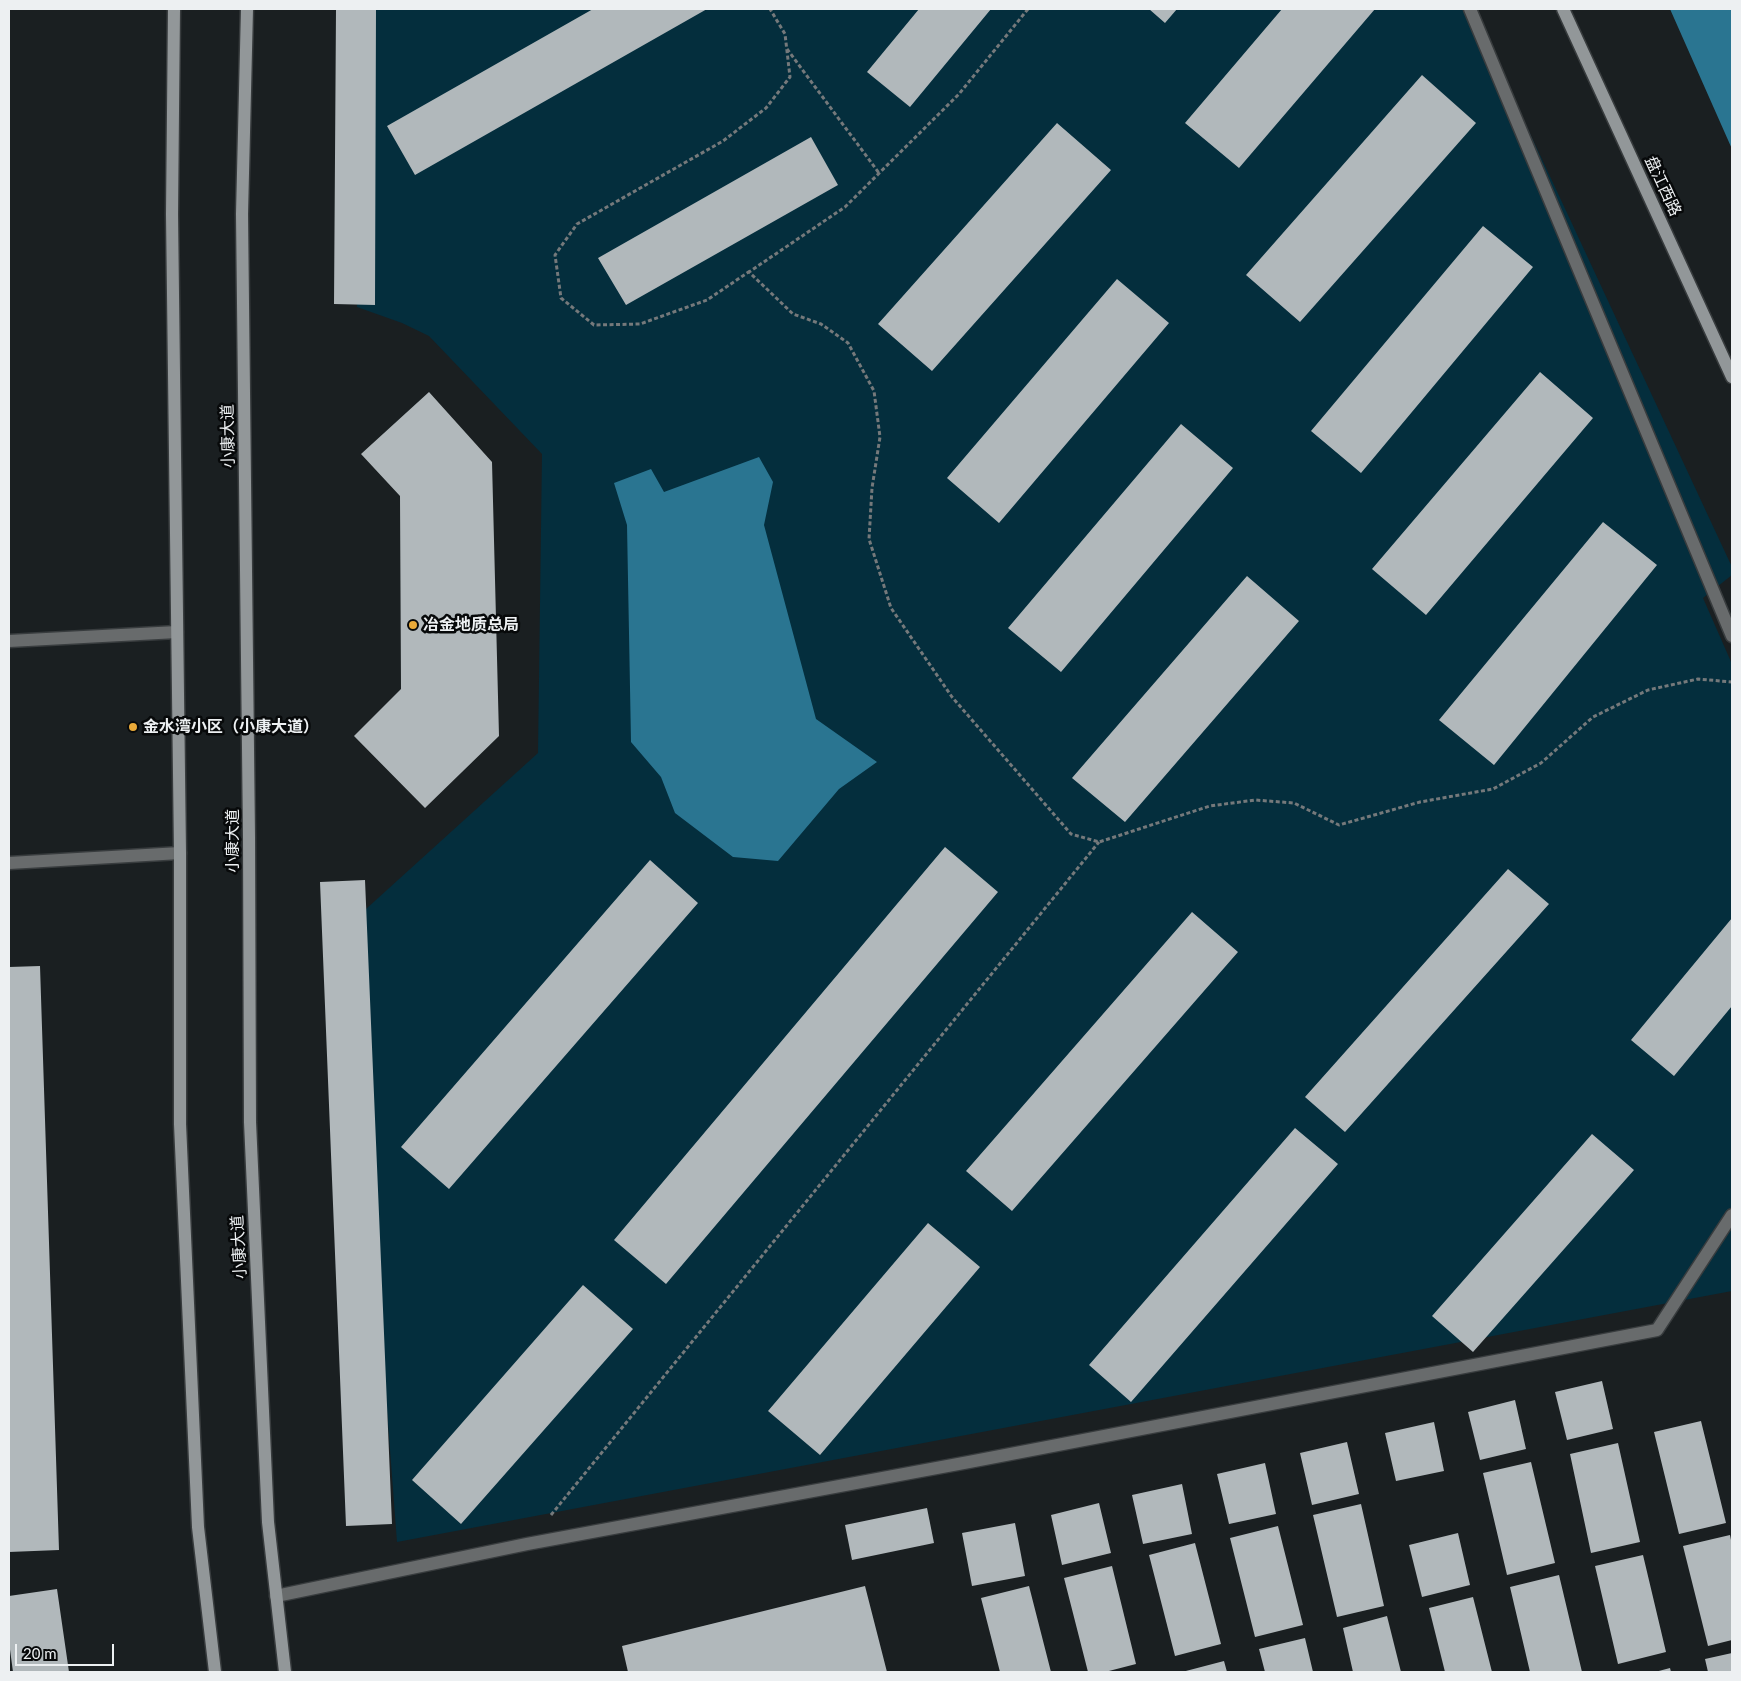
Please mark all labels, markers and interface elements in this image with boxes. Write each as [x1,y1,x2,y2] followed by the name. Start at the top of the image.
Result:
[1641,153,1685,219] street label: 盘江西路
[218,404,238,468] street label: 小康大道
[423,615,519,635] place label: 冶金地质总局
[407,619,419,631] marker: 冶金地质总局
[143,717,319,737] place label: 金水湾小区（小康大道）
[127,721,139,733] marker: 金水湾小区（小康大道）
[223,809,243,873] street label: 小康大道
[228,1215,250,1279] street label: 小康大道
[18,1634,116,1666] scale bar
[23,1644,57,1662] text: 20 m

